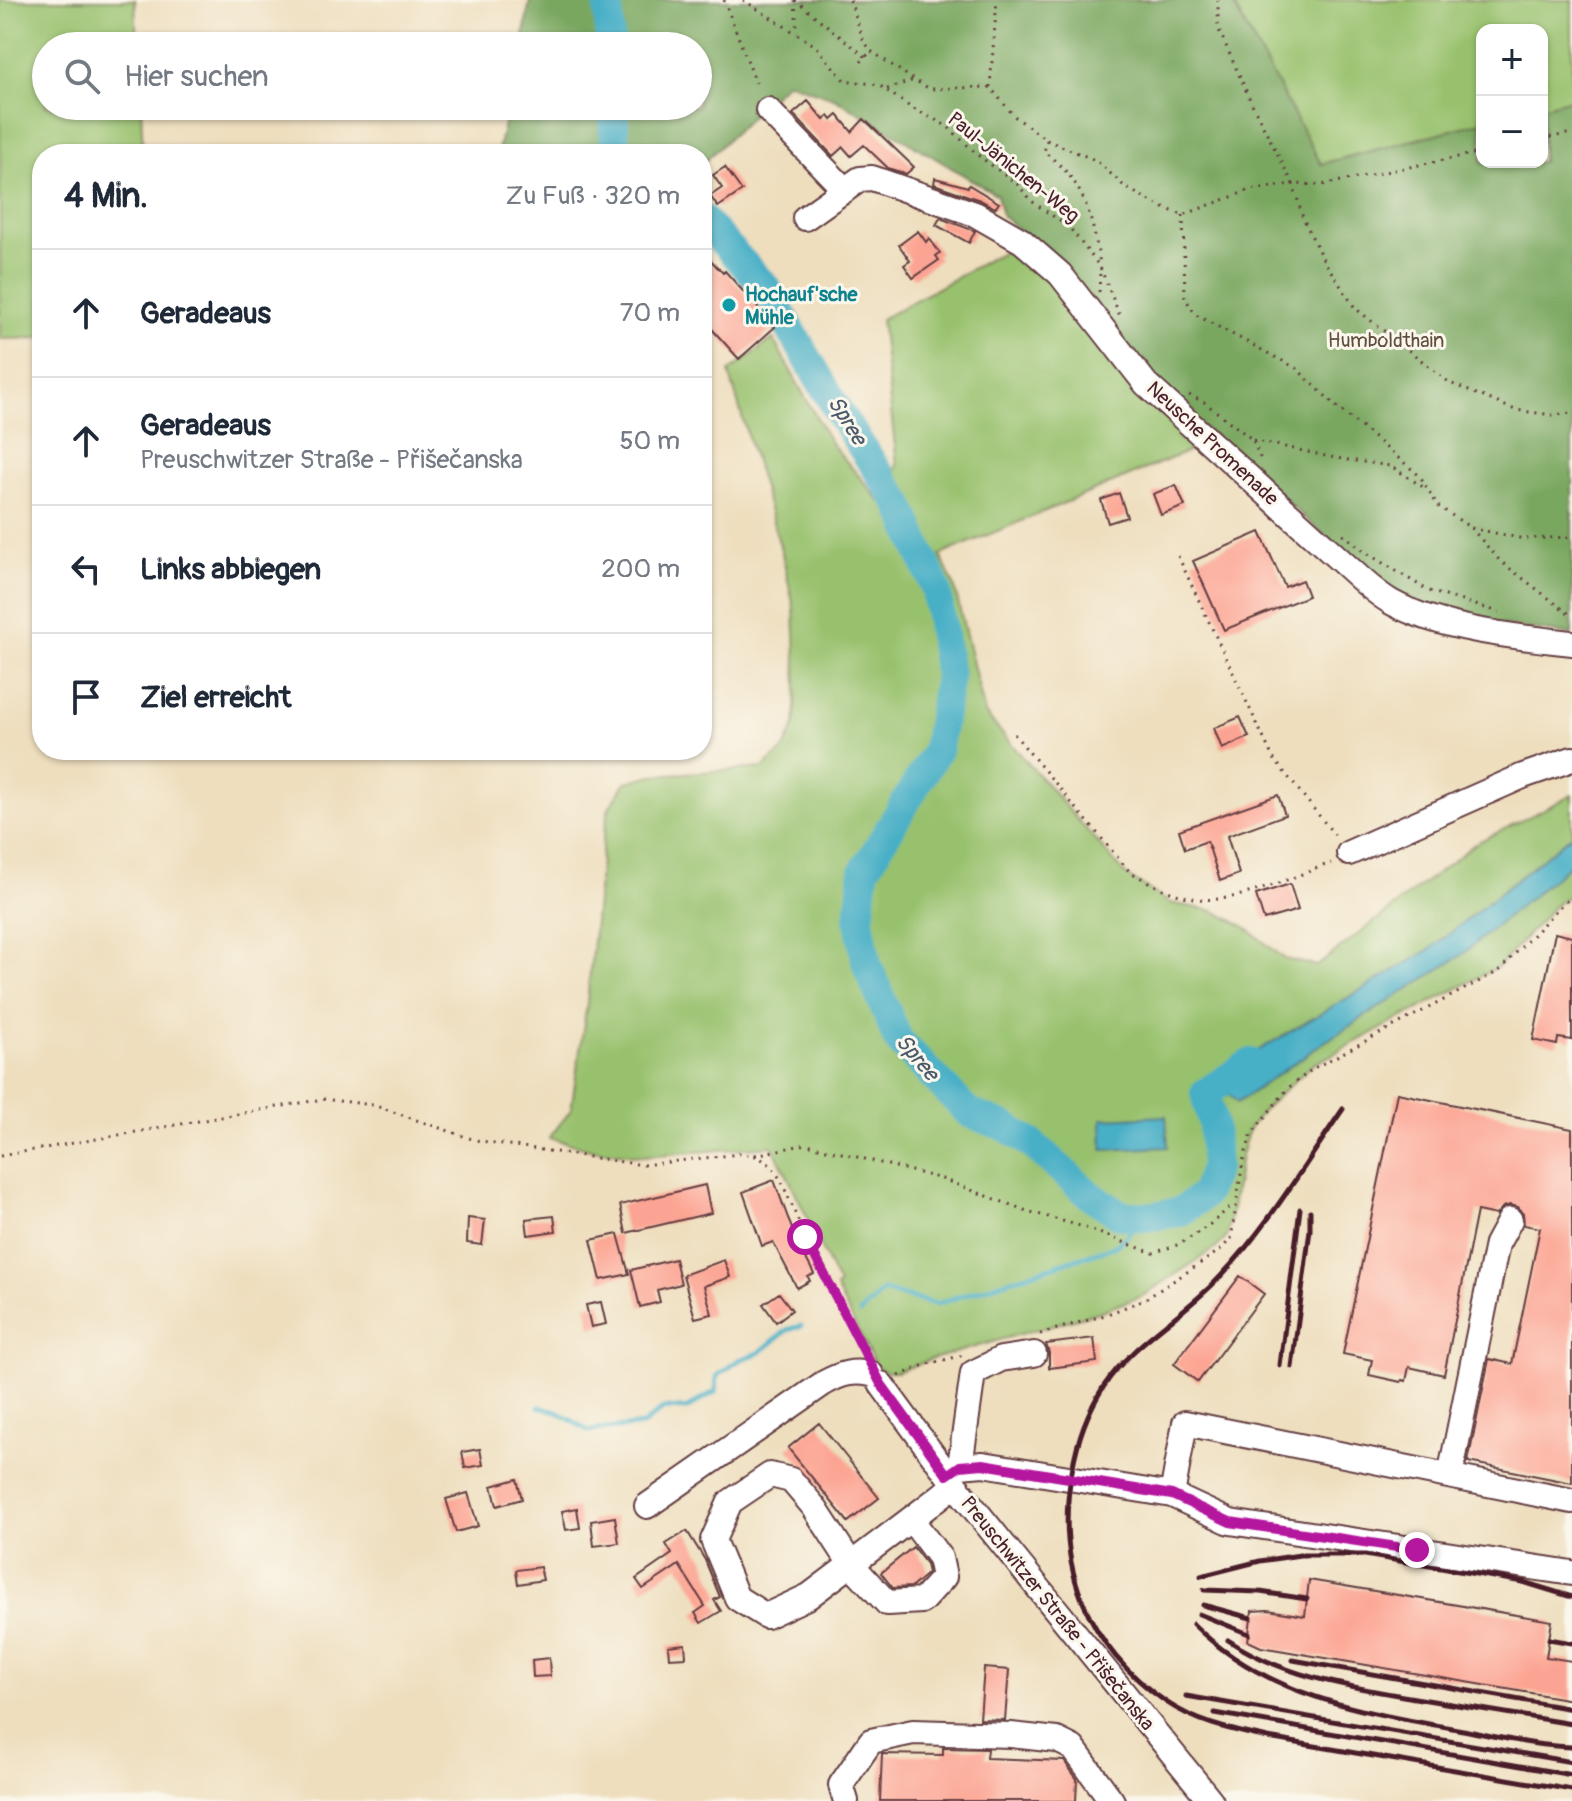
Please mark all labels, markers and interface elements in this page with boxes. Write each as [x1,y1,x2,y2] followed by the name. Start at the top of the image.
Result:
[1476,24,1548,168] map controls
[1476,24,1548,96] button: +
[32,32,712,120] search box
[60,54,104,98] icon: search
[124,58,269,95] text: Hier suchen
[1476,96,1548,168] button: −
[943,107,1085,228] street label: Paul-Jänichen-Weg
[64,175,148,218] text: 4 Min.
[505,180,680,212] text: Zu Fuß · 320 m
[745,282,858,330] place label: Hochauf'sche Mühle
[64,291,108,335] icon: ahead
[140,295,271,332] text: Geradeaus
[720,296,738,314] marker: Hochauf'sche Mühle
[620,297,680,329] text: 70 m
[1328,328,1444,353] park label: Humboldthain
[1141,376,1284,511] street label: Neusche Promenade
[821,391,874,452] water label: Spree
[140,407,271,444] text: Geradeaus
[64,419,108,463] icon: ahead
[619,425,680,457] text: 50 m
[140,444,523,476] text: Preuschwitzer Straße - Přišečanska
[64,547,108,591] icon: left
[140,551,321,588] text: Links abbiegen
[601,553,680,585] text: 200 m
[64,675,108,719] icon: arrive
[140,679,291,716] text: Ziel erreicht
[890,1029,946,1088] water label: Spree
[787,1219,823,1255] route start
[955,1491,1160,1736] street label: Preuschwitzer Straße - Přišečanska
[1399,1532,1435,1568] route end

